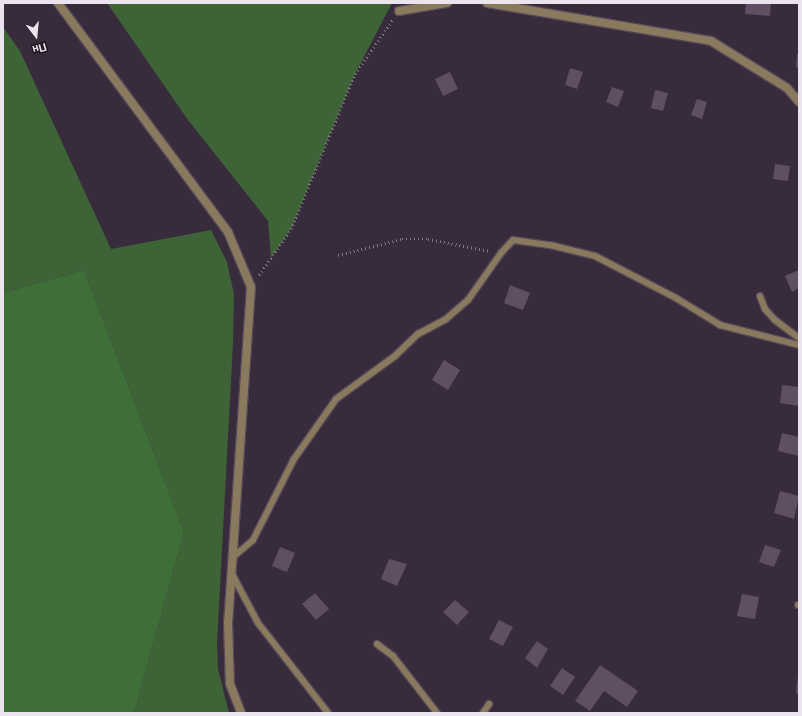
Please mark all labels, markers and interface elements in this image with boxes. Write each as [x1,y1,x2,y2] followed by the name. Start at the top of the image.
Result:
[16,16,56,56] north arrow
[31,40,48,56] text: Пн

